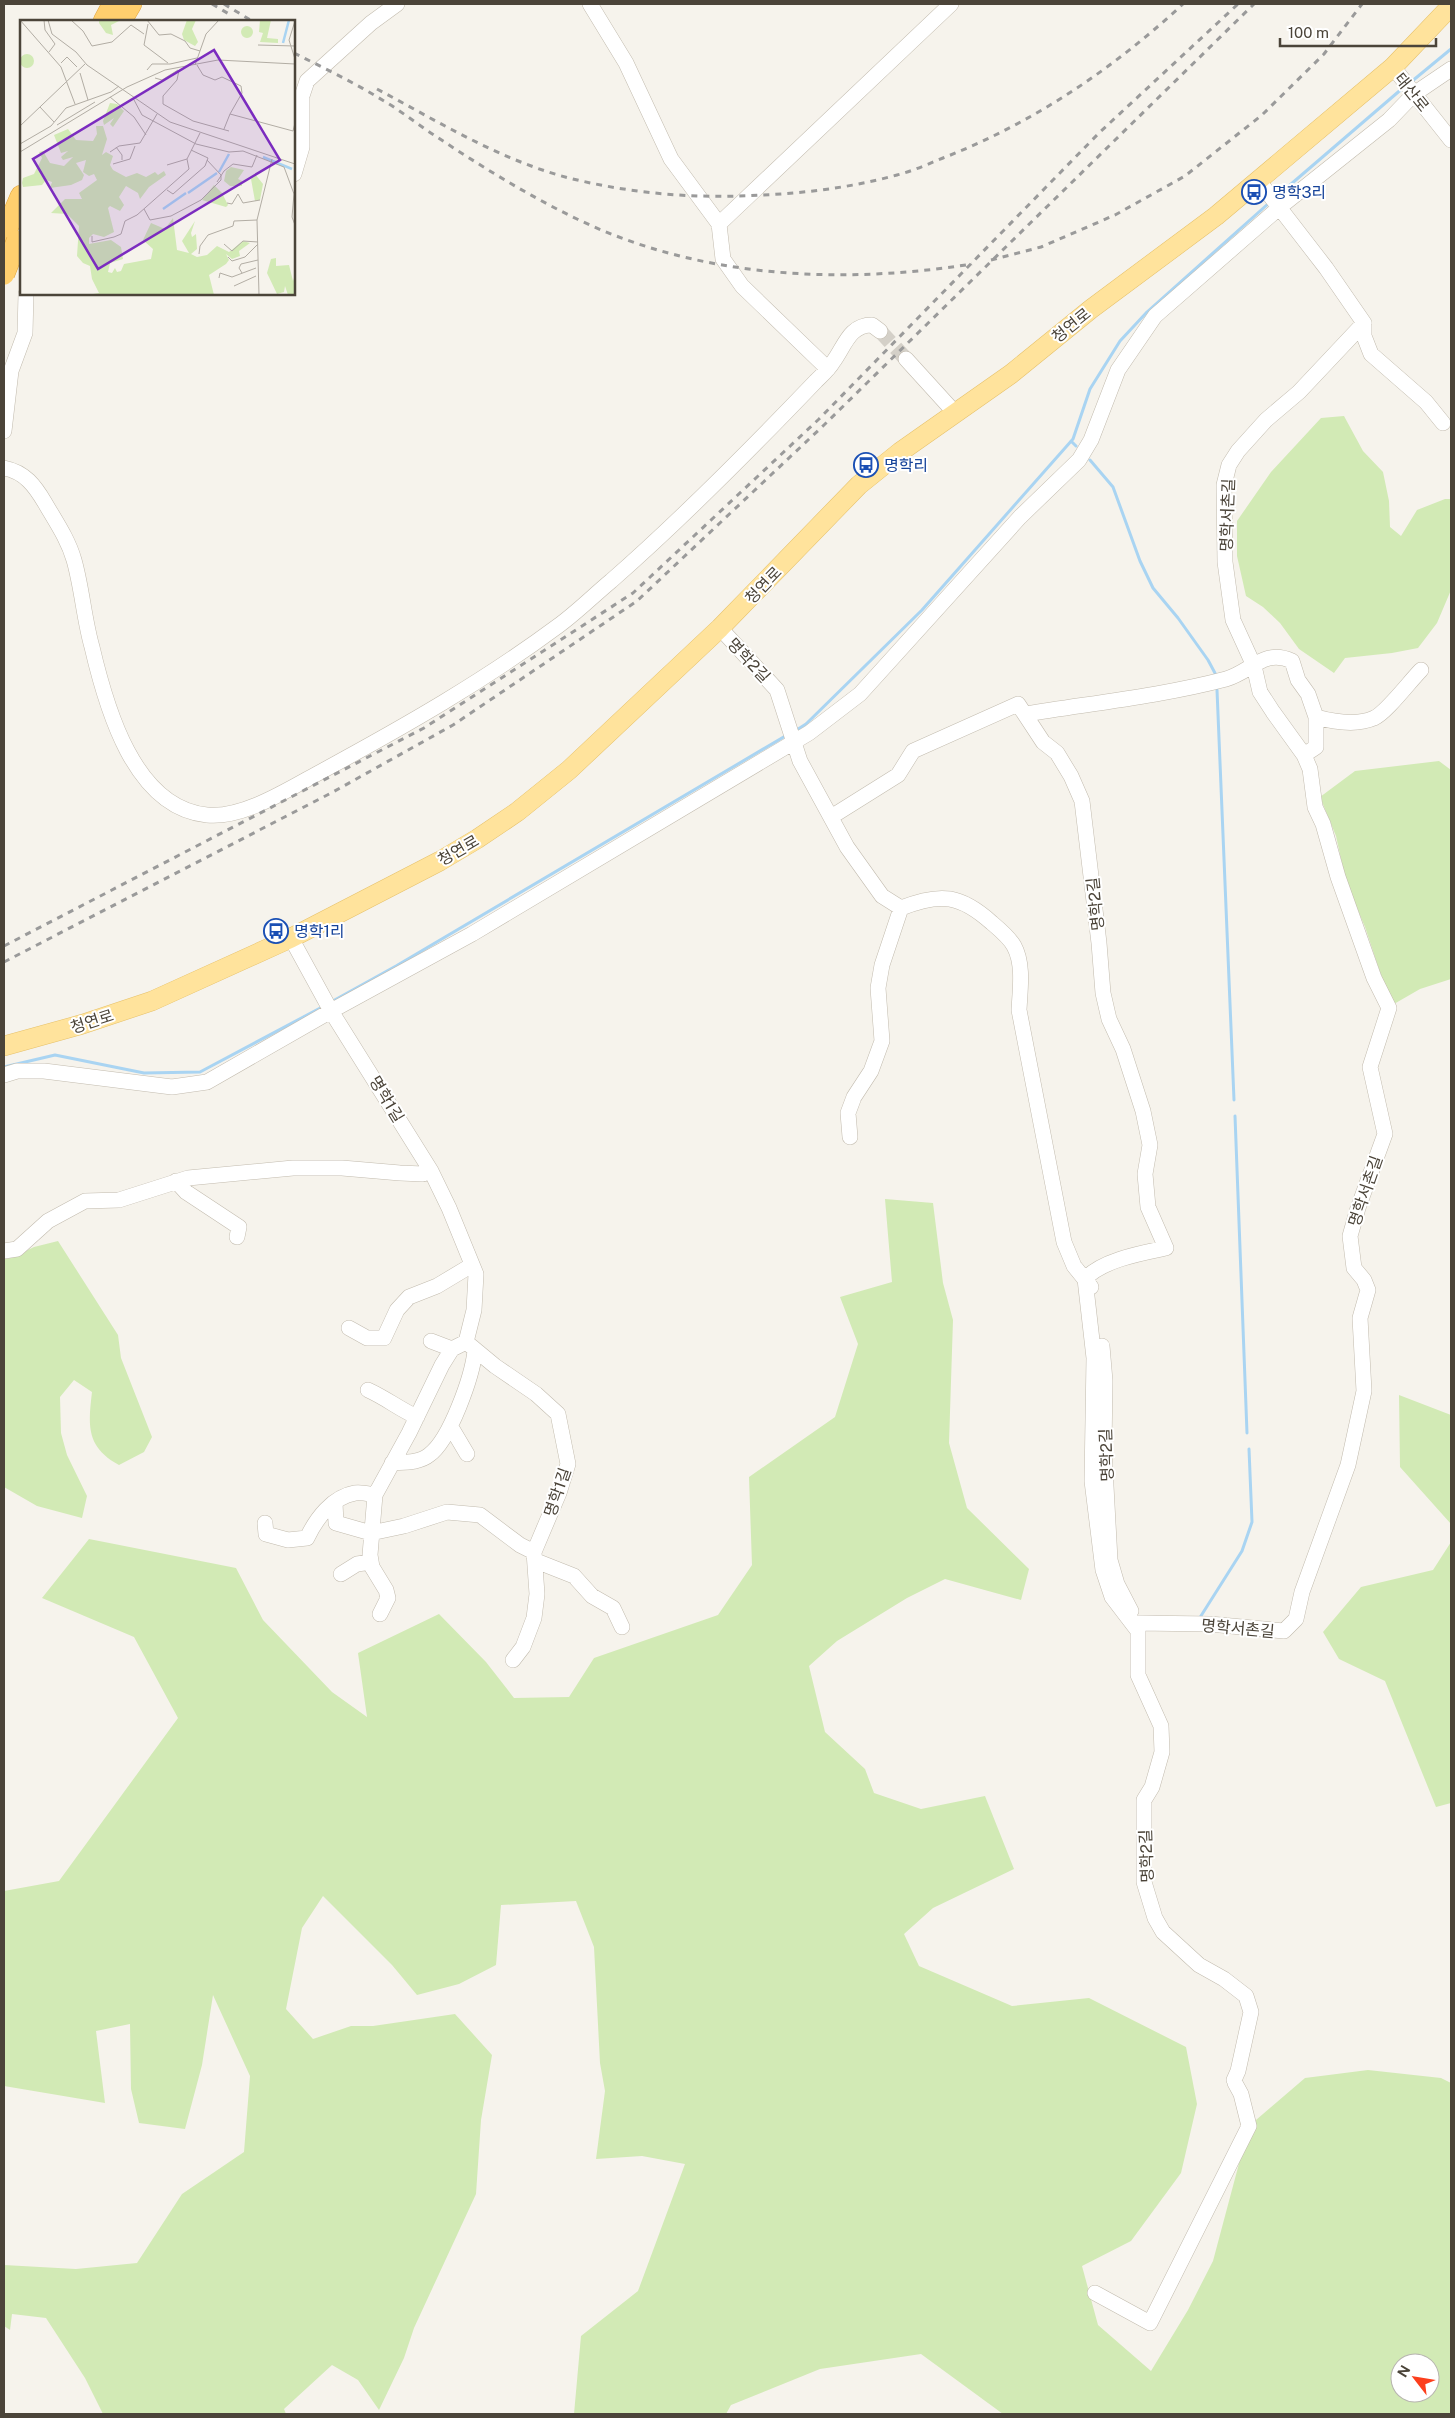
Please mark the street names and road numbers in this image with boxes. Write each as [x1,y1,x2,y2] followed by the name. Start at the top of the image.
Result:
[1390,69,1433,116] street label: 태산로
[1048,304,1095,347] street label: 청연로
[1217,478,1238,552] street label: 명학서촌길
[741,563,786,608] street label: 청연로
[723,634,774,686] street label: 명학2길
[434,831,482,870] street label: 청연로
[1083,876,1108,932] street label: 명학2길
[68,1006,116,1037] street label: 청연로
[365,1073,408,1126] street label: 명학1길
[1345,1153,1386,1229] street label: 명학서촌길
[1096,1428,1117,1482] street label: 명학2길
[540,1465,575,1519] street label: 명학1길
[1200,1616,1275,1641] street label: 명학서촌길
[1136,1829,1157,1883] street label: 명학2길

